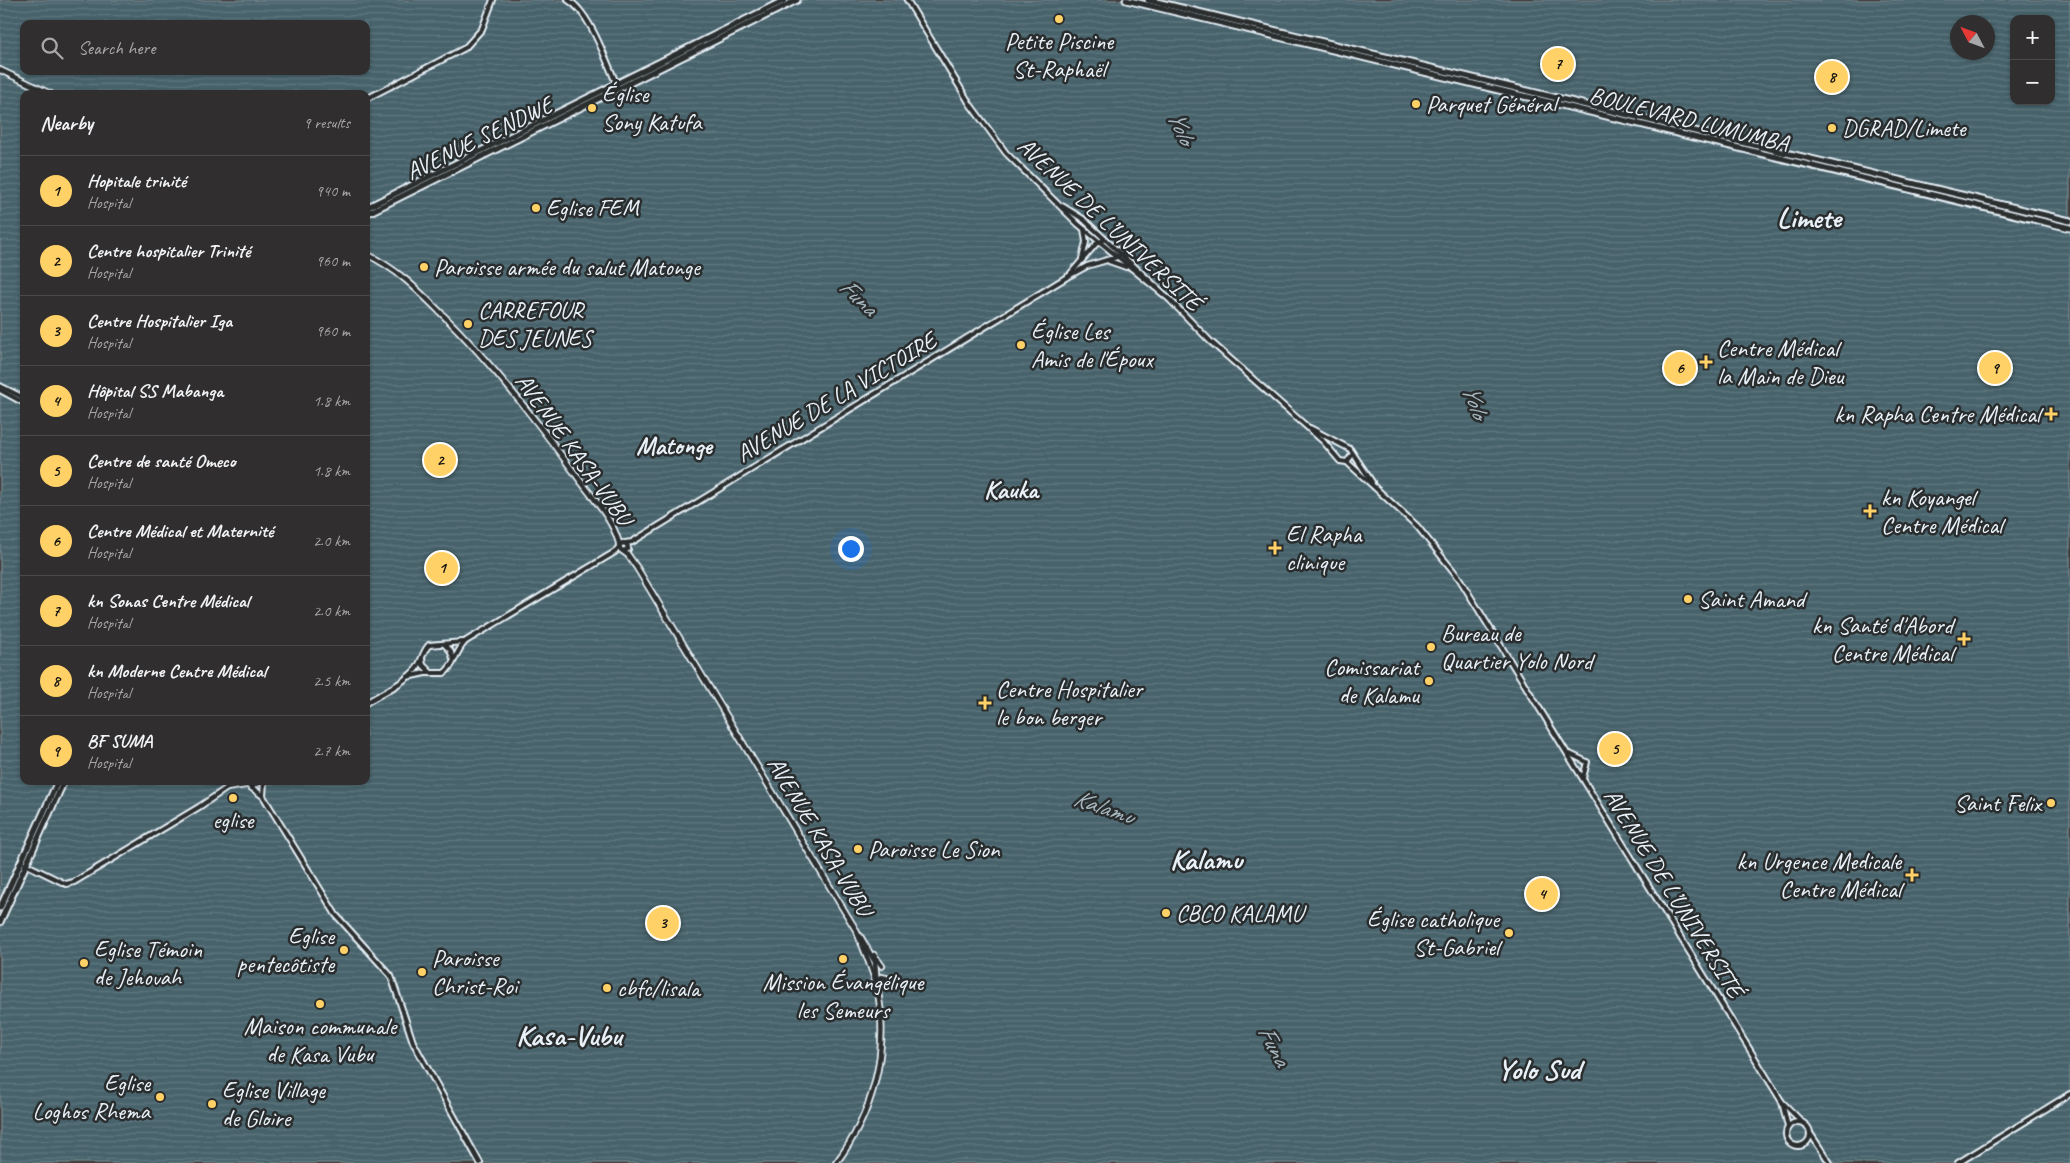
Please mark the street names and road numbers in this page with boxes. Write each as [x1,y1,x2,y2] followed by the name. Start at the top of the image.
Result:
[1586,80,1793,158] street label: BOULEVARD LUMUMBA
[401,88,560,186] street label: AVENUE SENDWE
[1011,131,1211,319] street label: AVENUE DE L’UNIVERSITÉ
[730,324,944,469] street label: AVENUE DE LA VICTOIRE
[509,367,642,534] street label: AVENUE KASA-VUBU
[761,751,882,925] street label: AVENUE KASA-VUBU
[1597,783,1752,1006] street label: AVENUE DE L’UNIVERSITÉ

